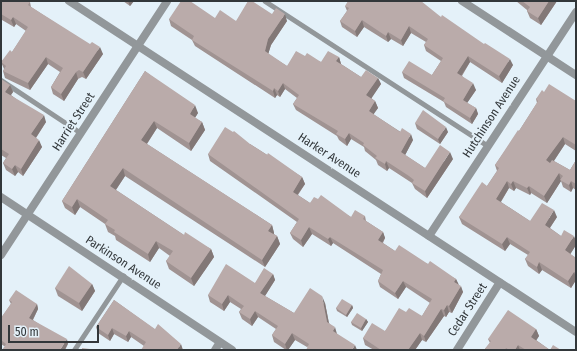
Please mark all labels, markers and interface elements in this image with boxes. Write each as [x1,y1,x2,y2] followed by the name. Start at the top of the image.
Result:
[460,73,524,161] street label: Hutchinson Avenue
[50,90,98,154] street label: Harriet Street
[295,130,363,182] street label: Harker Avenue
[82,233,164,293] street label: Parkinson Avenue
[445,281,491,339] street label: Cedar Street
[10,317,101,343] scale bar
[15,325,39,339] text: 50 m

